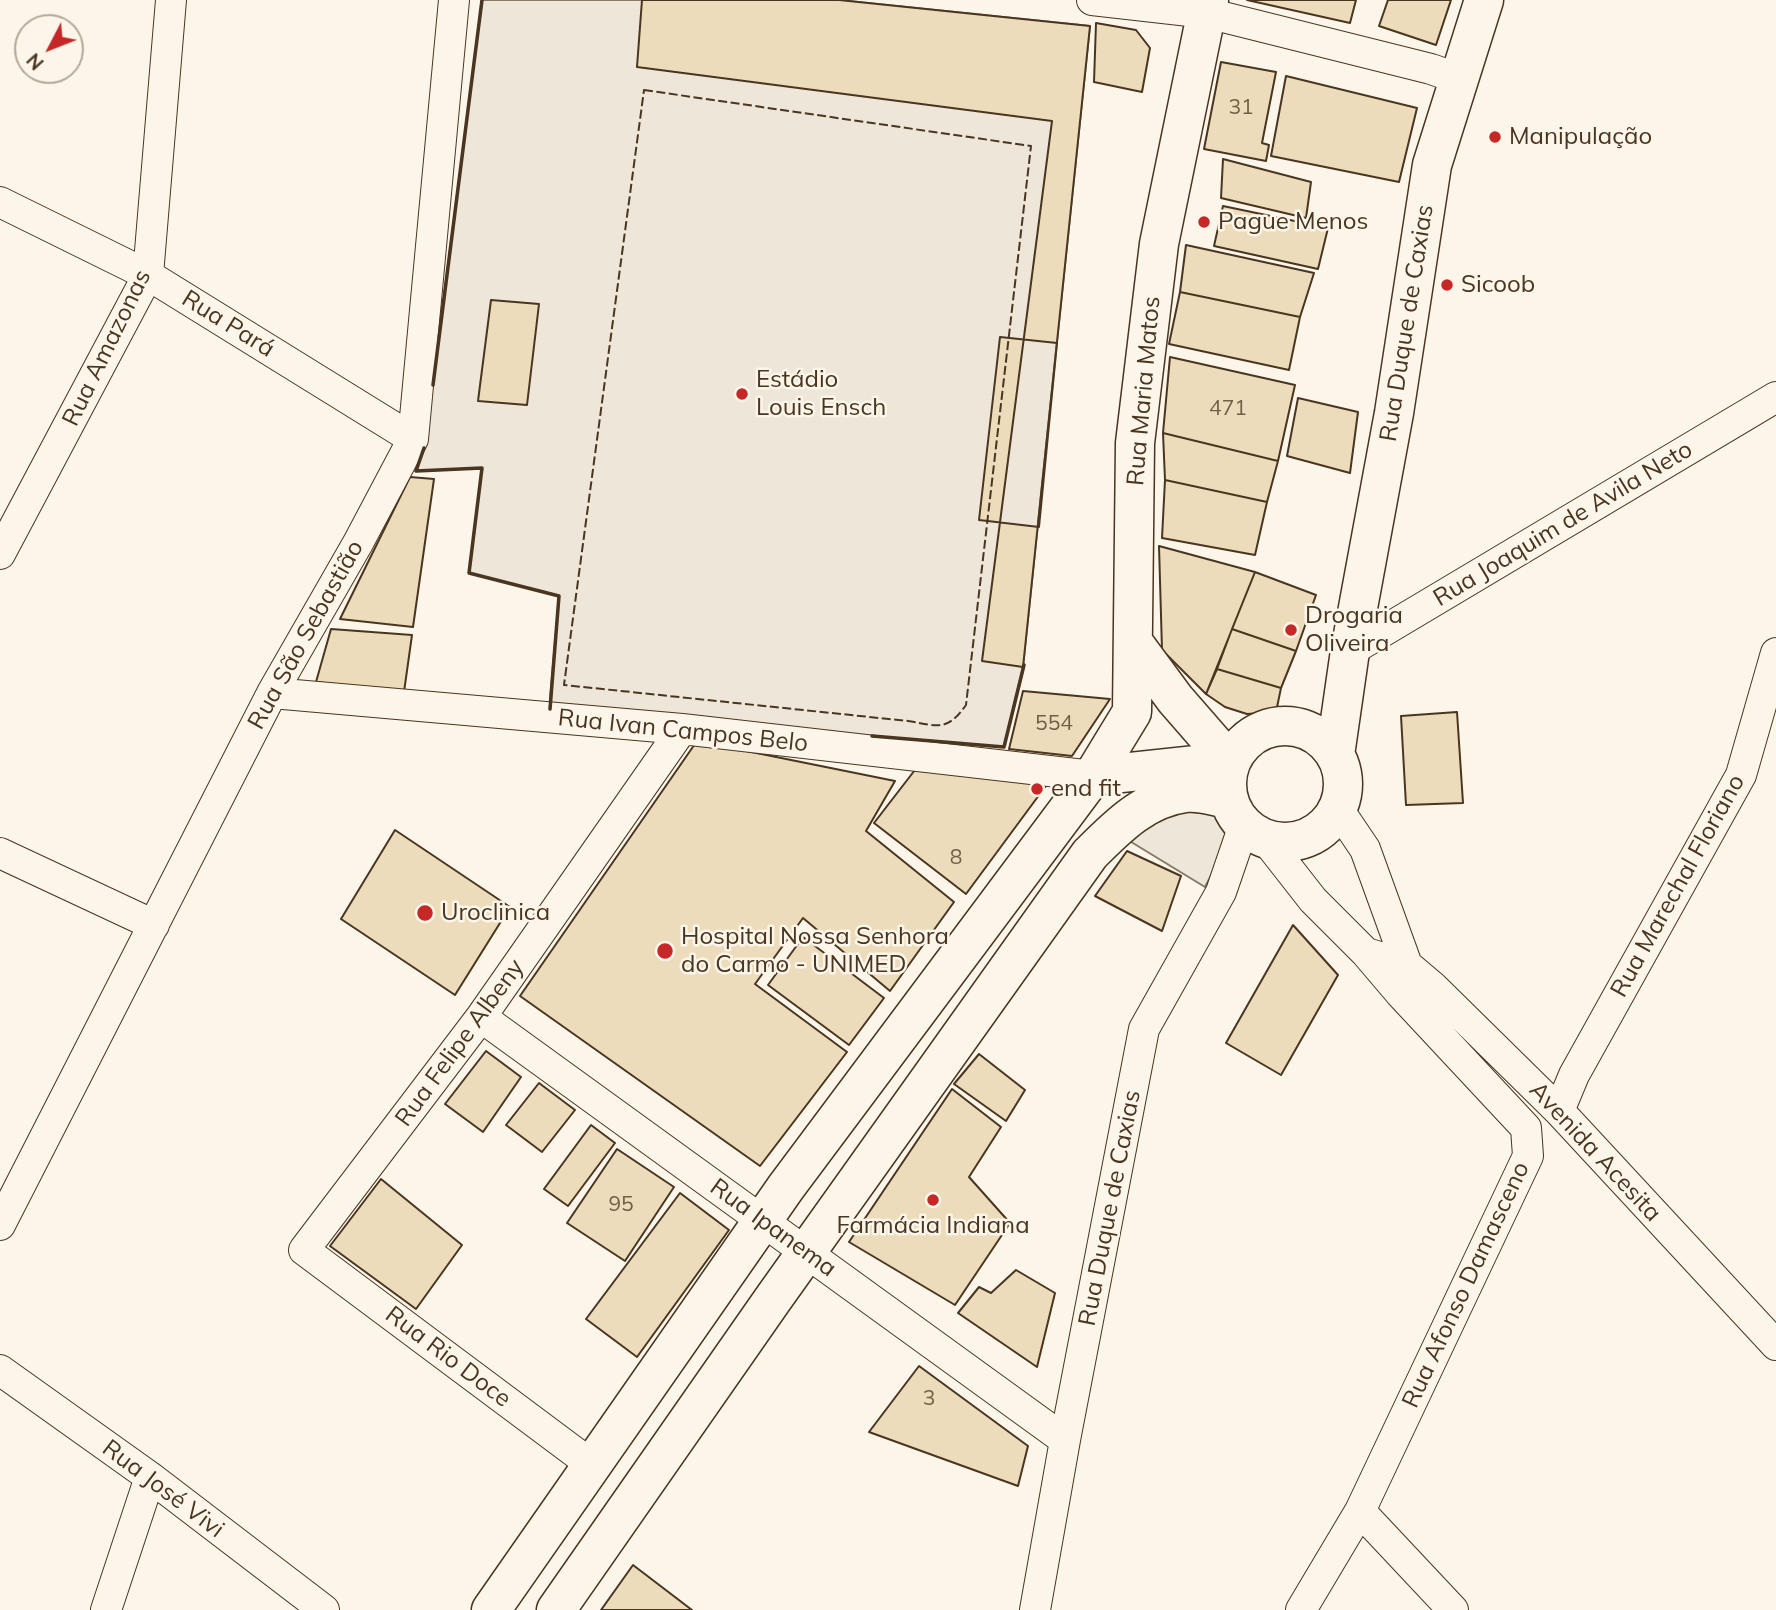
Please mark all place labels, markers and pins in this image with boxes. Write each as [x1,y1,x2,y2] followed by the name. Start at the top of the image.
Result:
[1509,123,1652,151] place label: Manipulação
[1487,129,1503,145] marker: Manipulação
[1218,208,1368,236] place label: Pague Menos
[1196,214,1212,230] marker: Pague Menos
[1461,271,1535,299] place label: Sicoob
[1439,277,1455,293] marker: Sicoob
[756,366,886,422] place label: Estádio Louis Ensch
[734,386,750,402] marker: Estádio Louis Ensch
[1305,602,1403,658] place label: Drogaria Oliveira
[1283,622,1299,638] marker: Drogaria Oliveira
[1051,775,1121,803] place label: end fit
[1029,781,1045,797] marker: end fit
[441,899,550,927] place label: Uroclinica
[415,903,435,923] marker: Uroclinica
[681,923,949,979] place label: Hospital Nossa Senhora do Carmo - UNIMED
[655,941,675,961] marker: Hospital Nossa Senhora do Carmo - UNIMED
[925,1192,941,1208] marker: Farmácia Indiana
[836,1212,1030,1240] place label: Farmácia Indiana

